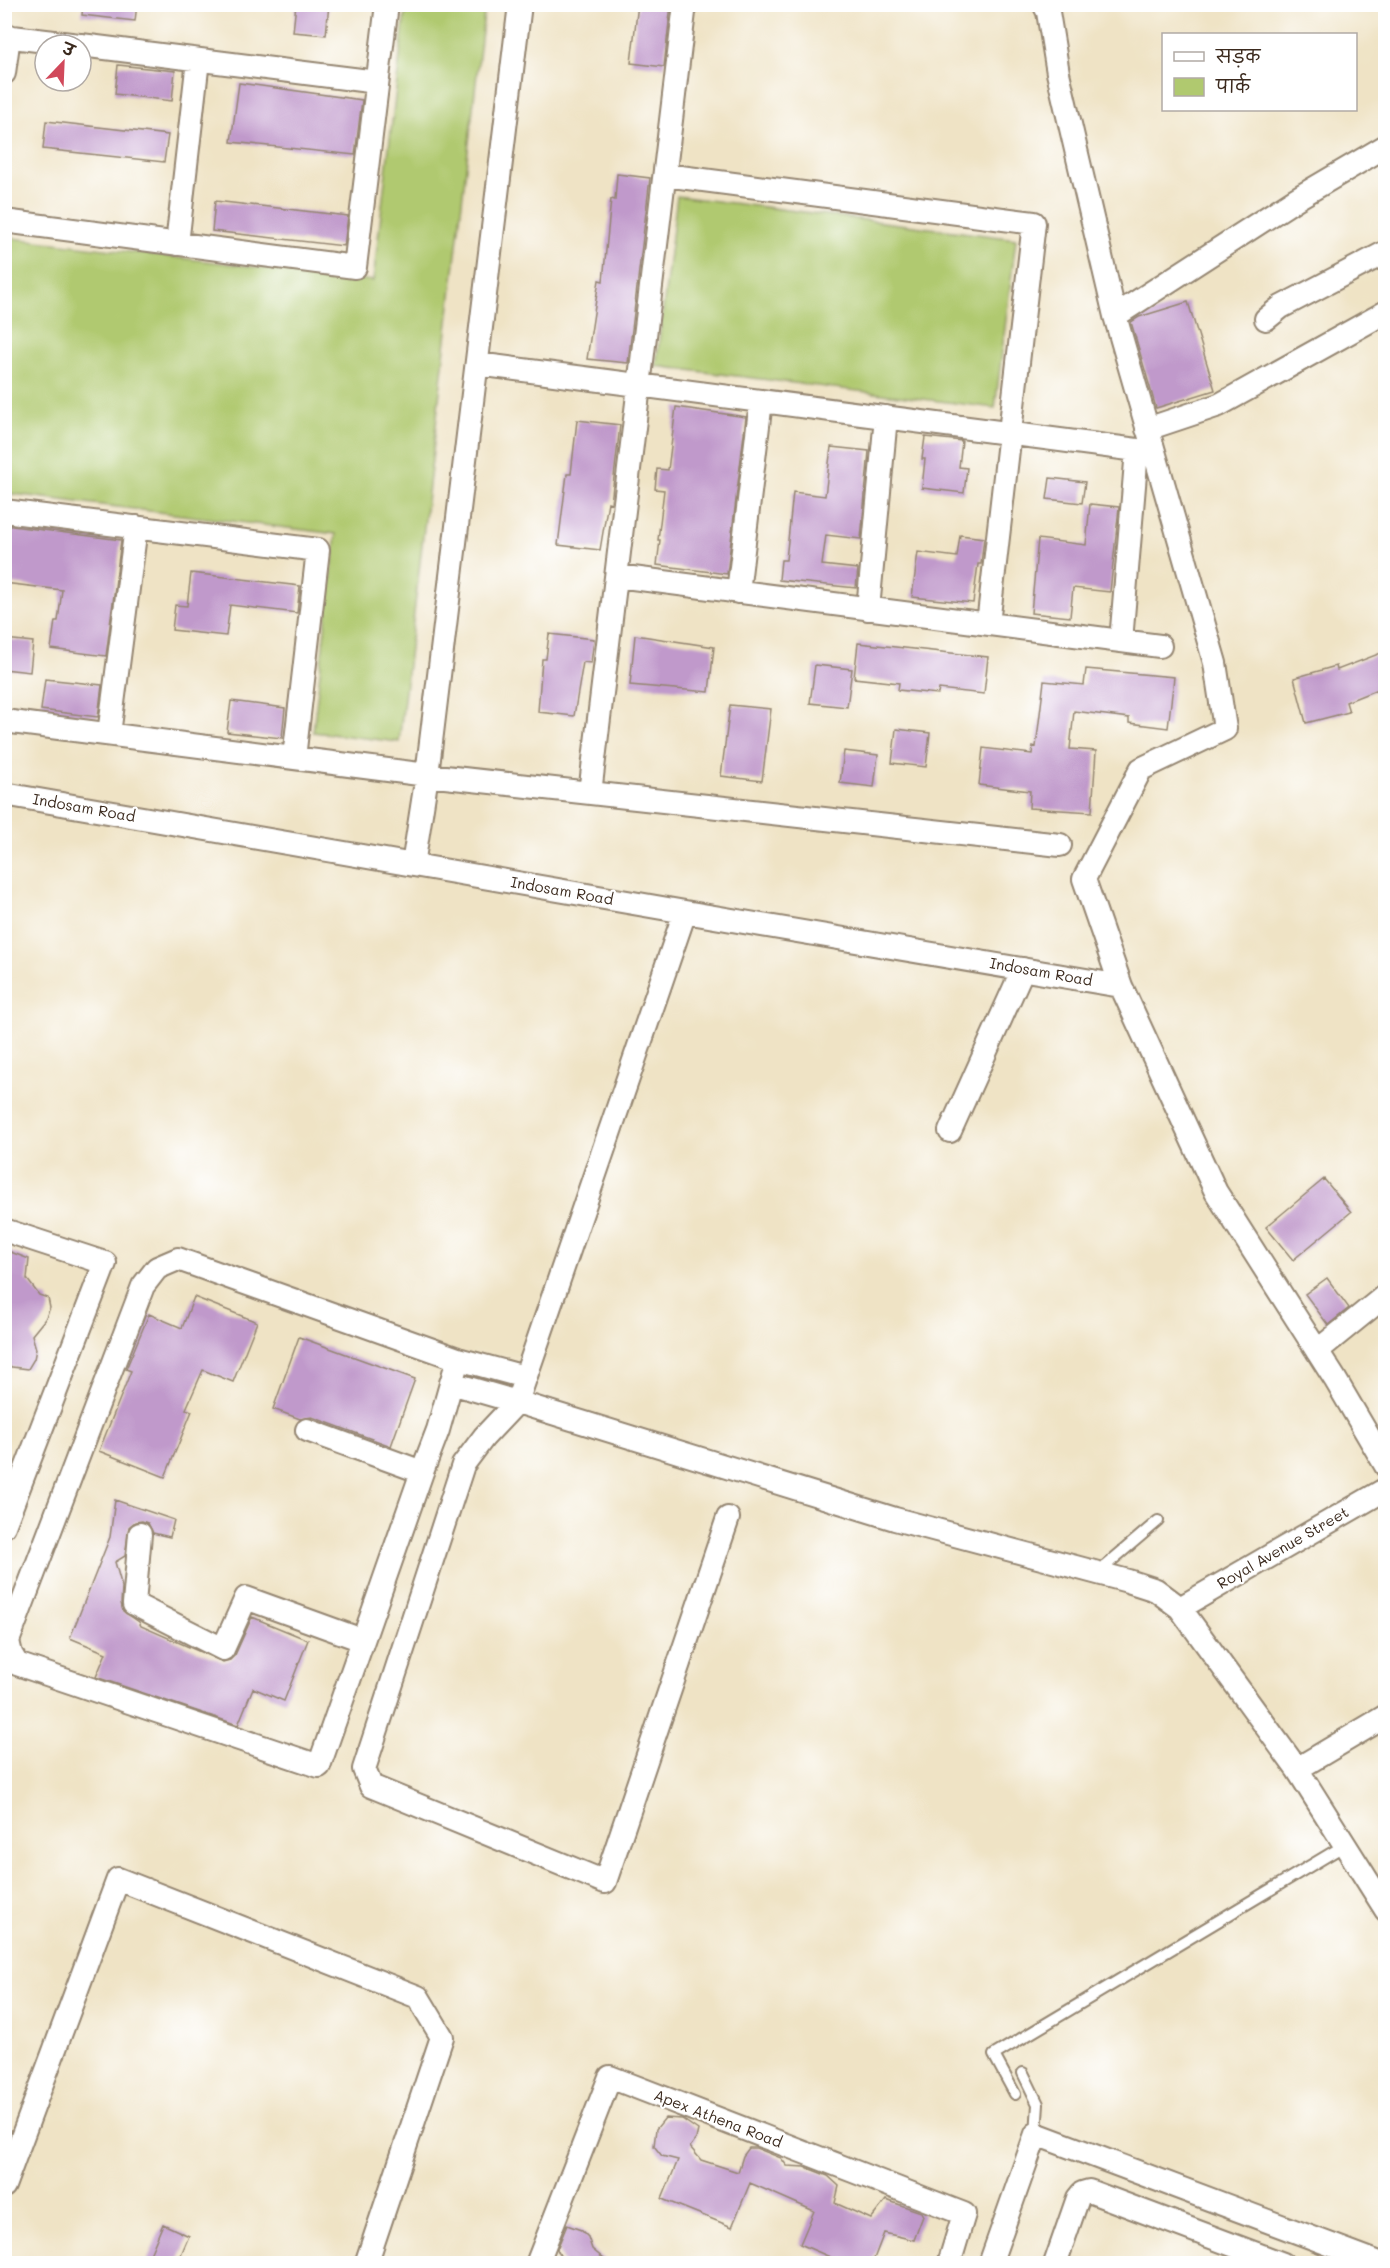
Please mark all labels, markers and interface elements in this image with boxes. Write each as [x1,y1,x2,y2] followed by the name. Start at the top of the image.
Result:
[33,33,93,93] north arrow
[1162,33,1357,111] legend
[58,36,79,61] text: उ
[1215,44,1261,68] text: सड़क
[1215,73,1251,98] text: पार्क
[31,788,137,826] street label: Indosam Road
[509,871,615,909] street label: Indosam Road
[988,952,1094,990] street label: Indosam Road
[1213,1501,1352,1593] street label: Royal Avenue Street
[651,2084,785,2152] street label: Apex Athena Road

